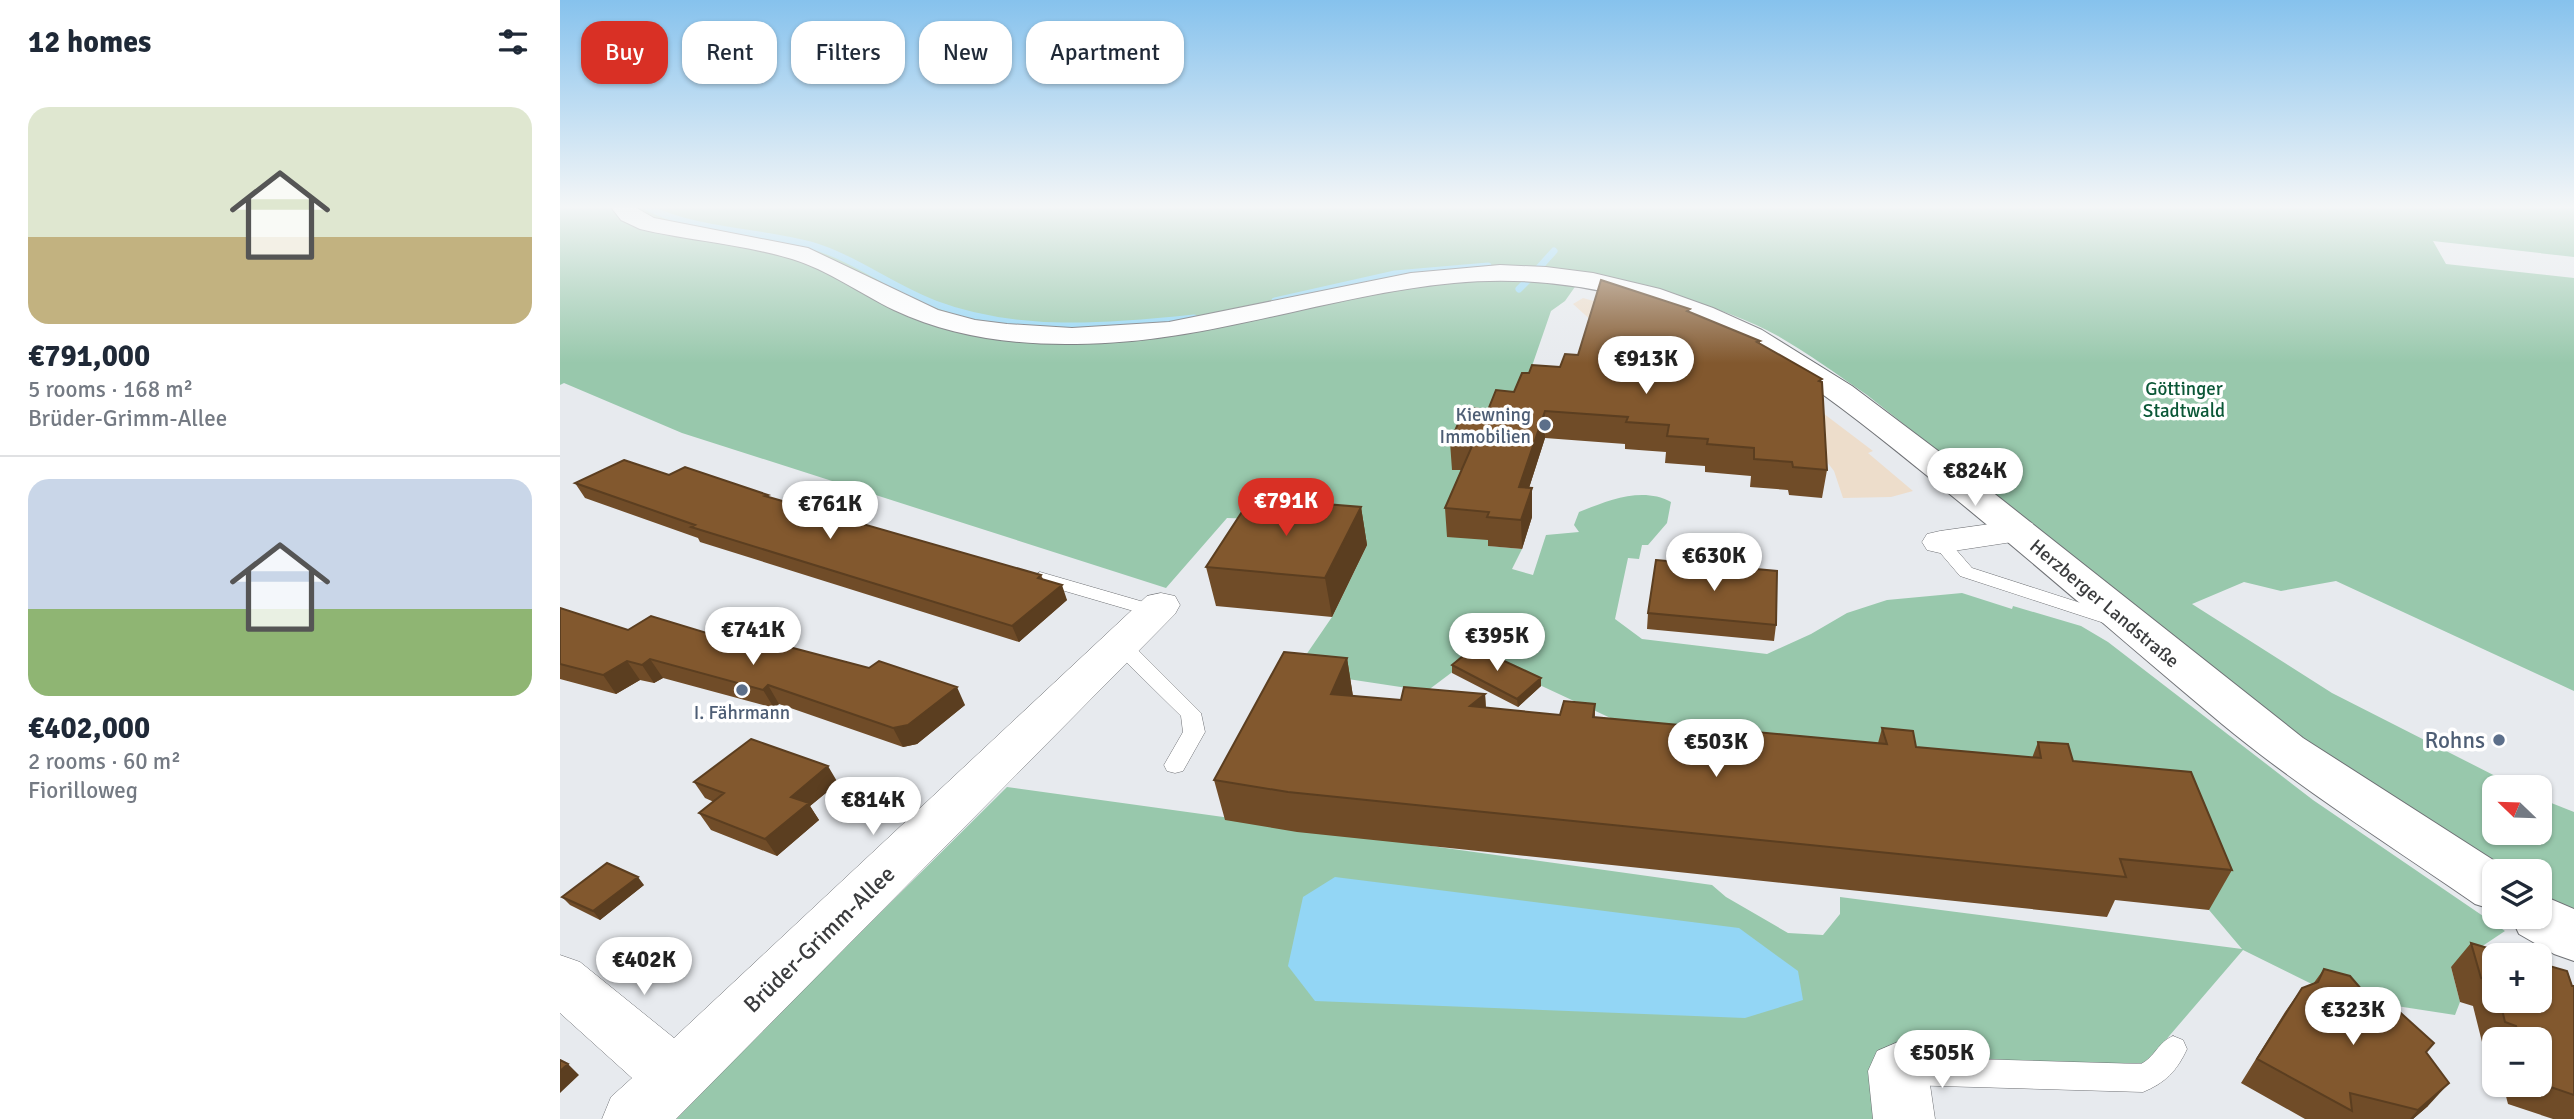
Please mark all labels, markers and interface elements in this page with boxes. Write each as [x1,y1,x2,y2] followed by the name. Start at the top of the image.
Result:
[581,21,668,84] chip: Buy
[682,21,777,84] chip: Rent
[791,21,905,84] chip: Filters
[919,21,1012,84] chip: New
[1026,21,1184,84] chip: Apartment
[494,23,532,61] icon: filters
[28,24,151,61] text: 12 homes
[217,152,343,278] icon: home
[1597,336,1695,396] pin: €913K
[28,338,150,375] text: €791,000
[1614,344,1678,373] text: €913K
[28,375,193,404] text: 5 rooms · 168 m²
[2143,377,2225,423] park label: Göttinger Stadtwald
[1440,403,1531,449] place label: Kiewning Immobilien
[28,404,227,433] text: Brüder-Grimm-Allee
[1537,417,1553,433] marker: Kiewning Immobilien
[1926,448,2024,508] pin: €824K
[1943,456,2007,485] text: €824K
[1237,478,1335,538] pin: €791K
[781,482,879,541] pin: €761K
[1254,486,1318,515] text: €791K
[798,489,862,518] text: €761K
[217,524,343,650] icon: home
[1665,534,1763,593] pin: €630K
[2025,534,2184,673] street label: Herzberger Landstraße
[1682,541,1746,570] text: €630K
[704,608,802,667] pin: €741K
[1448,614,1546,673] pin: €395K
[721,615,785,644] text: €741K
[1465,621,1529,650] text: €395K
[734,682,750,698] marker: I. Fährmann
[694,701,790,725] place label: I. Fährmann
[28,710,150,747] text: €402,000
[1667,720,1765,779] pin: €503K
[2424,726,2485,755] place label: Rohns
[1684,727,1748,756] text: €503K
[2491,732,2507,748] marker: Rohns
[28,747,181,776] text: 2 rooms · 60 m²
[2482,775,2552,845] north arrow
[2482,775,2552,1097] map controls
[28,776,138,805] text: Fiorilloweg
[824,778,922,837] pin: €814K
[841,785,905,814] text: €814K
[2482,859,2552,929] button: layers
[738,860,901,1019] street label: Brüder-Grimm-Allee
[595,937,693,997] pin: €402K
[2482,943,2552,1013] button: +
[612,945,676,974] text: €402K
[2304,988,2402,1047] pin: €323K
[2321,995,2385,1024] text: €323K
[2482,1027,2552,1097] button: −
[1893,1030,1991,1090] pin: €505K
[1910,1038,1974,1067] text: €505K

